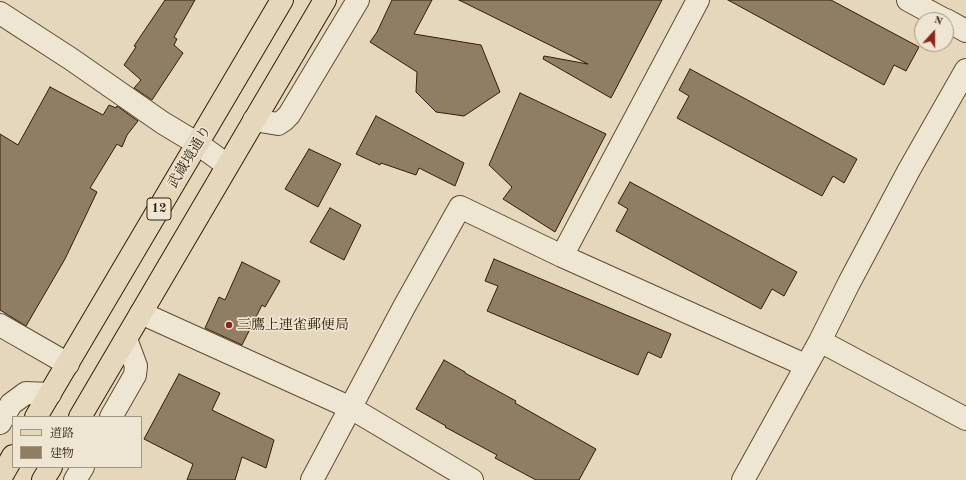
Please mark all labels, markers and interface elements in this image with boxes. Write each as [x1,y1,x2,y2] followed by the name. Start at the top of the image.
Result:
[914,12,954,52] north arrow
[932,15,944,28] text: N
[165,123,215,191] street label: 武蔵境通り
[147,198,171,220] road number: 12
[237,317,349,333] place label: 三鷹上連雀郵便局
[224,320,234,330] marker: 三鷹上連雀郵便局
[12,416,142,468] legend
[50,428,74,440] text: 道路
[50,448,74,460] text: 建物

